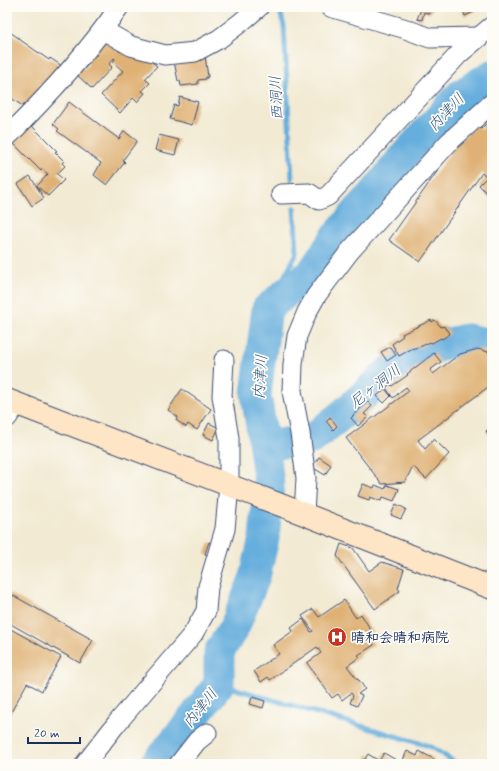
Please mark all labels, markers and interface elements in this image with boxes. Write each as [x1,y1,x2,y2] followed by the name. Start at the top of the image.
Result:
[266,75,288,121] water label: 西洞川
[424,90,470,136] water label: 内津川
[249,354,273,400] water label: 内津川
[346,360,405,413] water label: 尼ヶ洞川
[326,626,348,648] hospital icon: 晴和会晴和病院
[351,629,449,647] place label: 晴和会晴和病院
[179,685,223,732] water label: 内津川
[28,719,80,745] scale bar
[34,726,60,742] text: 20 m

